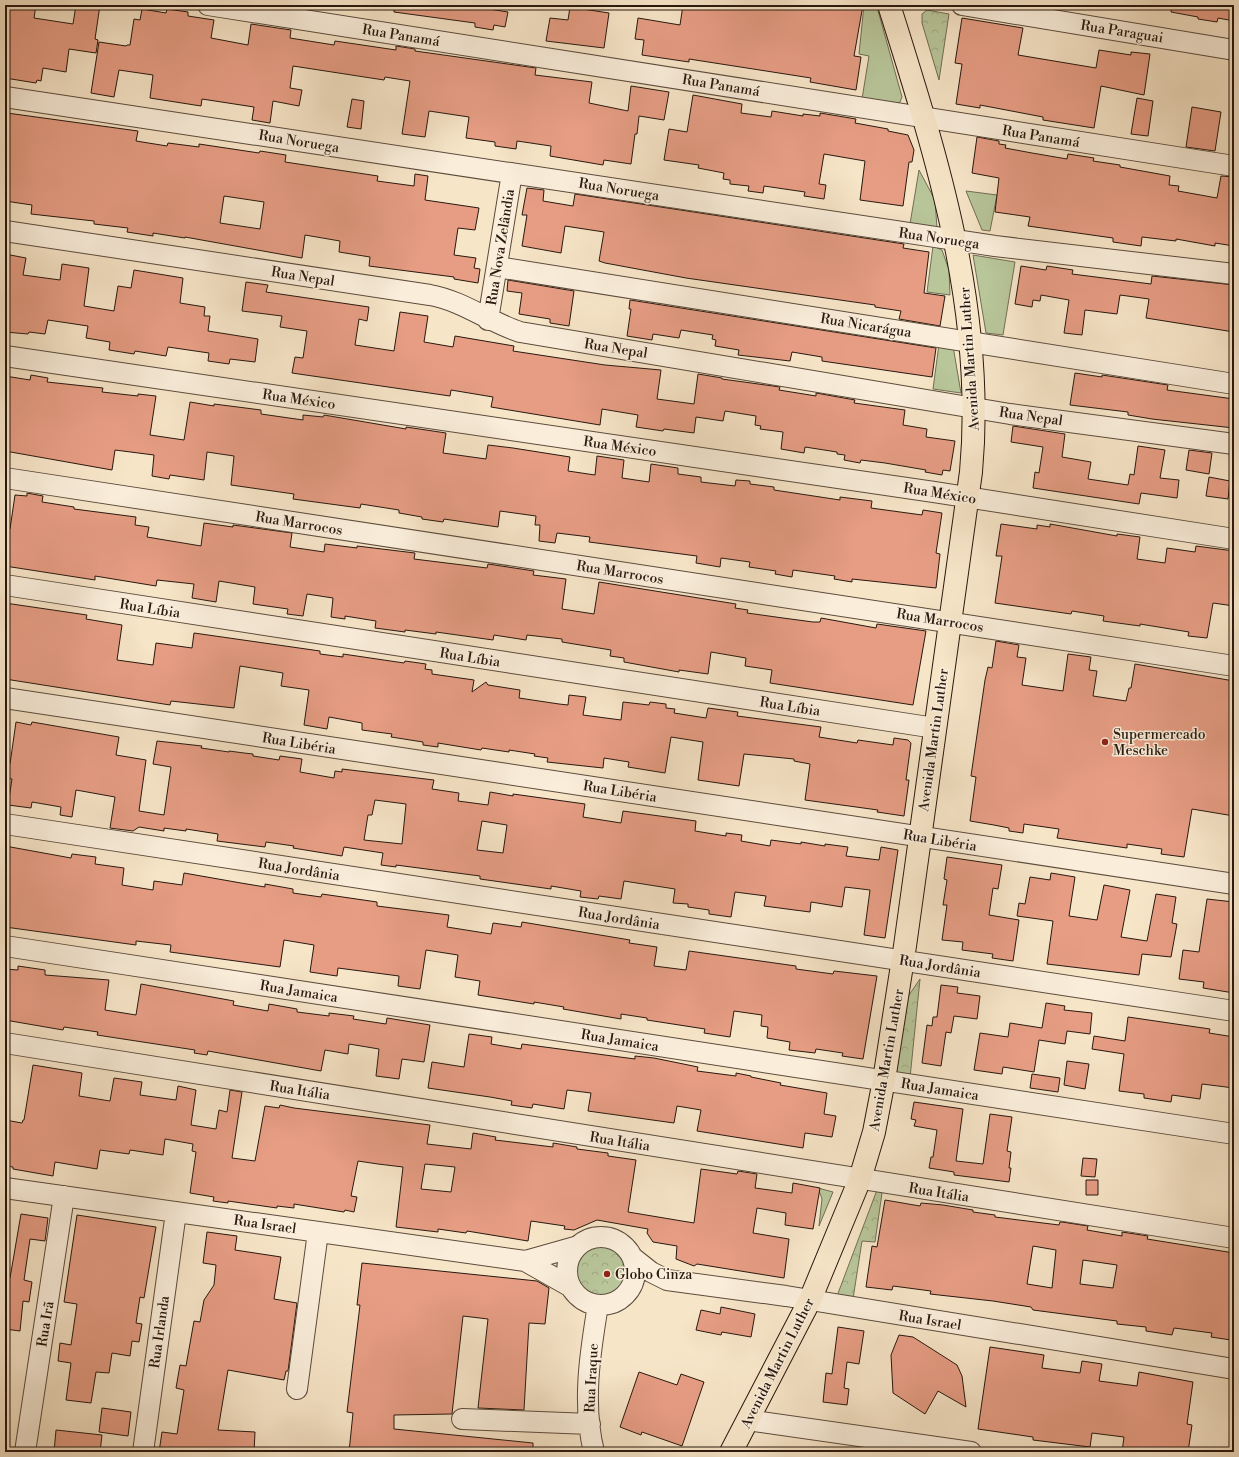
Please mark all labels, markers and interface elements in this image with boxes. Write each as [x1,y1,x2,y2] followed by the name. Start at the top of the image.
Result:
[1079,17,1165,47] street label: Rua Paraguai
[361,21,442,51] street label: Rua Panamá
[681,71,762,101] street label: Rua Panamá
[1001,122,1082,152] street label: Rua Panamá
[257,127,341,157] street label: Rua Noruega
[577,175,661,205] street label: Rua Noruega
[483,187,519,307] street label: Rua Nova Zelândia
[897,224,981,254] street label: Rua Noruega
[270,263,336,291] street label: Rua Nepal
[956,286,984,432] street label: Avenida Martin Luther
[819,310,914,342] street label: Rua Nicarágua
[583,335,649,363] street label: Rua Nepal
[261,386,337,414] street label: Rua México
[998,404,1064,430] street label: Rua Nepal
[582,433,658,461] street label: Rua México
[902,479,978,509] street label: Rua México
[254,508,344,540] street label: Rua Marrocos
[575,557,665,589] street label: Rua Marrocos
[118,595,182,623] street label: Rua Líbia
[895,605,985,637] street label: Rua Marrocos
[438,644,502,672] street label: Rua Líbia
[915,668,953,814] street label: Avenida Martin Luther
[758,693,822,721] street label: Rua Líbia
[1113,726,1206,760] place label: Supermercado Meschke
[261,729,338,759] street label: Rua Libéria
[1100,737,1110,747] marker: Supermercado Meschke
[582,777,659,807] street label: Rua Libéria
[902,826,979,856] street label: Rua Libéria
[257,855,342,885] street label: Rua Jordânia
[577,904,662,934] street label: Rua Jordânia
[898,952,983,982] street label: Rua Jordânia
[259,977,340,1007] street label: Rua Jamaica
[865,988,908,1134] street label: Avenida Martin Luther
[580,1026,661,1056] street label: Rua Jamaica
[900,1075,981,1105] street label: Rua Jamaica
[268,1077,332,1105] street label: Rua Itália
[588,1128,652,1156] street label: Rua Itália
[907,1179,971,1207] street label: Rua Itália
[232,1212,297,1238] street label: Rua Israel
[615,1266,693,1284] place label: Globo Cinza
[602,1269,612,1279] marker: Globo Cinza
[146,1294,174,1370] street label: Rua Irlanda
[737,1295,819,1433] street label: Avenida Martin Luther
[33,1299,59,1348] street label: Rua Irã
[897,1307,963,1335] street label: Rua Israel
[581,1343,603,1413] street label: Rua Iraque

